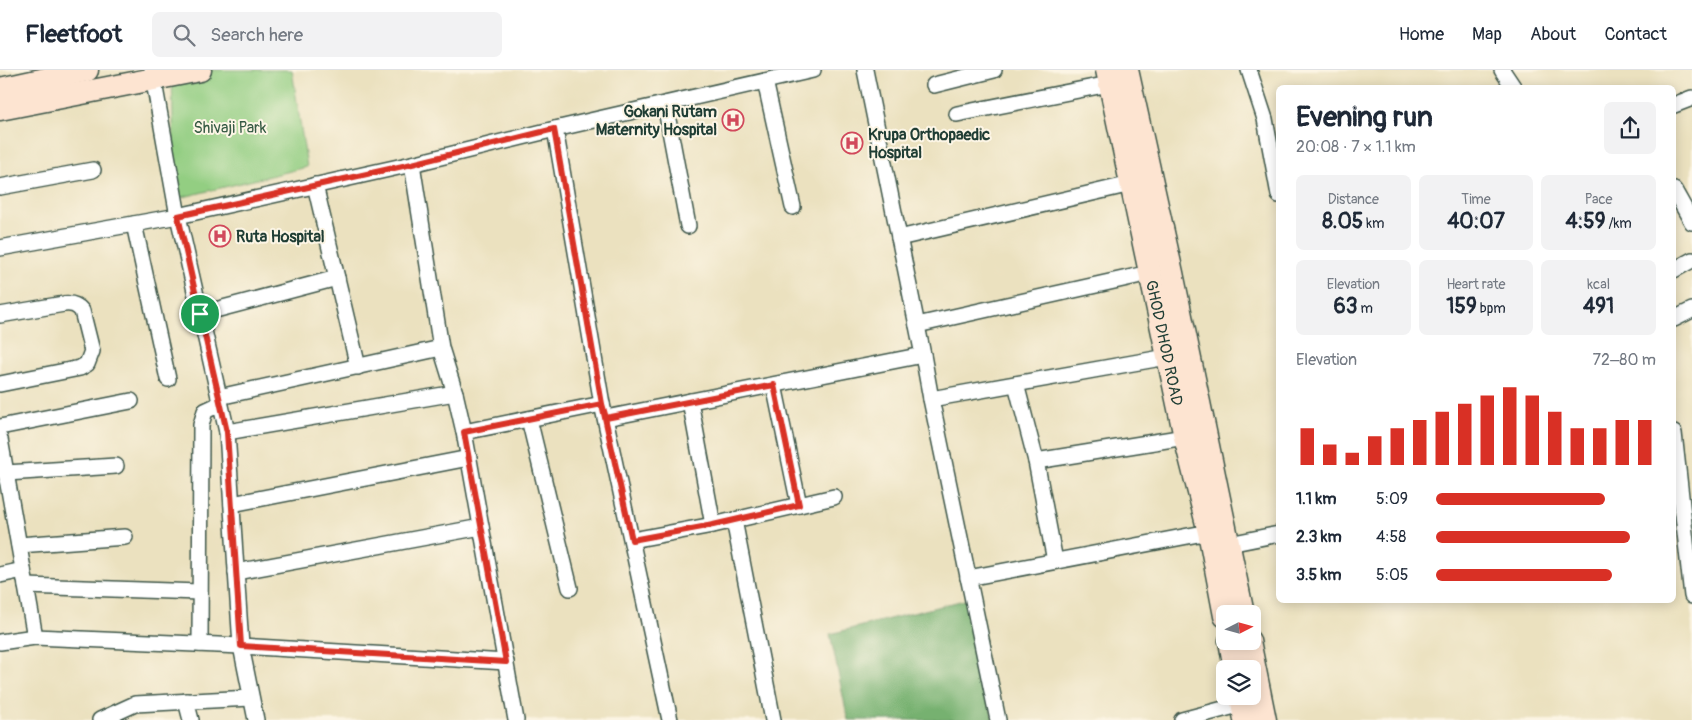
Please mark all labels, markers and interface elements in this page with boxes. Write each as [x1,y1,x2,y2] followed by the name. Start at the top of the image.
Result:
[152,12,502,57] search box
[25,20,122,49] text: Fleetfoot
[170,21,198,49] icon: search
[210,23,303,47] text: Search here
[1399,23,1444,46] text: Home
[1472,23,1502,46] text: Map
[1530,23,1576,46] text: About
[1604,23,1667,46] text: Contact
[1296,100,1433,135] text: Evening run
[596,102,717,140] place label: Gokani Rutam Maternity Hospital
[1604,102,1656,154] button: share
[721,108,745,132] hospital icon: Gokani Rutam Maternity Hospital
[194,118,267,138] park label: Shivaji Park
[868,125,990,163] place label: Krupa Orthopaedic Hospital
[840,131,864,155] hospital icon: Krupa Orthopaedic Hospital
[1296,137,1416,157] text: 20:08 · 7 × 1.1 km
[1328,191,1379,208] text: Distance
[1461,191,1491,208] text: Time
[1585,191,1613,208] text: Pace
[1322,208,1363,235] text: 8.05
[1447,208,1505,235] text: 40:07
[1565,208,1605,235] text: 4:59
[1363,215,1384,232] text: km
[1605,215,1632,232] text: /km
[208,224,232,248] hospital icon: Ruta Hospital
[236,227,325,247] place label: Ruta Hospital
[1327,276,1380,293] text: Elevation
[1446,276,1506,293] text: Heart rate
[1587,276,1610,293] text: kcal
[1141,278,1187,408] street label: GHOD DHOD ROAD
[179,293,221,335] pin
[1334,293,1358,320] text: 63
[1446,293,1477,320] text: 159
[1583,293,1614,320] text: 491
[186,300,214,328] icon: arrive
[1358,300,1373,317] text: m
[1477,300,1506,317] text: bpm
[1296,350,1357,370] text: Elevation
[1592,350,1656,370] text: 72–80 m
[1296,489,1336,509] text: 1.1 km
[1376,489,1408,509] text: 5:09
[1296,527,1342,547] text: 2.3 km
[1376,527,1406,547] text: 4:58
[1296,565,1341,585] text: 3.5 km
[1376,565,1409,585] text: 5:05
[1216,605,1261,650] north arrow
[1216,605,1261,705] map controls
[1216,660,1261,705] button: layers

